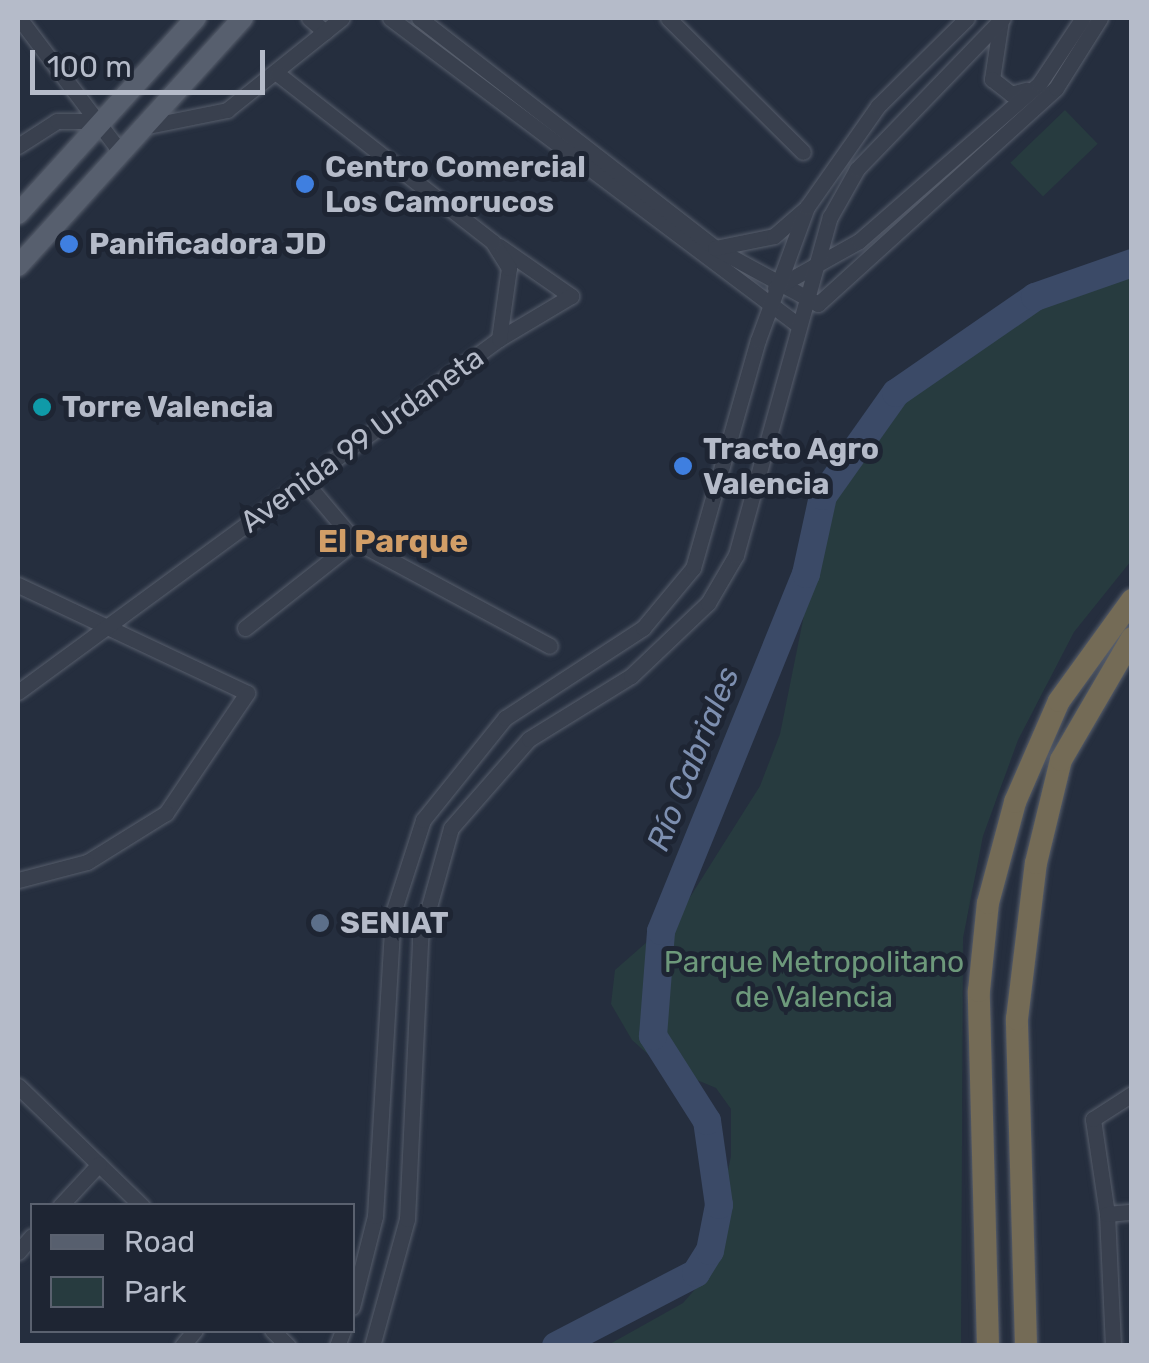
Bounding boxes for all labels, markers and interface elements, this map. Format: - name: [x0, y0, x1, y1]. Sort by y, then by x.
- scale bar: [35, 30, 270, 92]
- text: 100 m: [47, 49, 132, 85]
- place label: Centro Comercial Los Camorucos: [325, 149, 586, 220]
- marker: Centro Comercial Los Camorucos: [294, 173, 316, 195]
- place label: Panificadora JD: [89, 226, 327, 262]
- marker: Panificadora JD: [58, 233, 80, 255]
- street label: Avenida 99 Urdaneta: [233, 340, 491, 540]
- place label: Torre Valencia: [62, 389, 274, 425]
- marker: Torre Valencia: [31, 396, 53, 418]
- place label: Tracto Agro Valencia: [703, 431, 880, 502]
- marker: Tracto Agro Valencia: [672, 455, 694, 477]
- district label: El Parque: [318, 522, 468, 560]
- water label: Río Cabriales: [639, 661, 747, 857]
- place label: SENIAT: [340, 905, 449, 941]
- marker: SENIAT: [309, 912, 331, 934]
- park label: Parque Metropolitano de Valencia: [664, 944, 964, 1014]
- legend: [30, 1203, 355, 1333]
- text: Road: [124, 1224, 195, 1260]
- text: Park: [124, 1274, 186, 1310]

